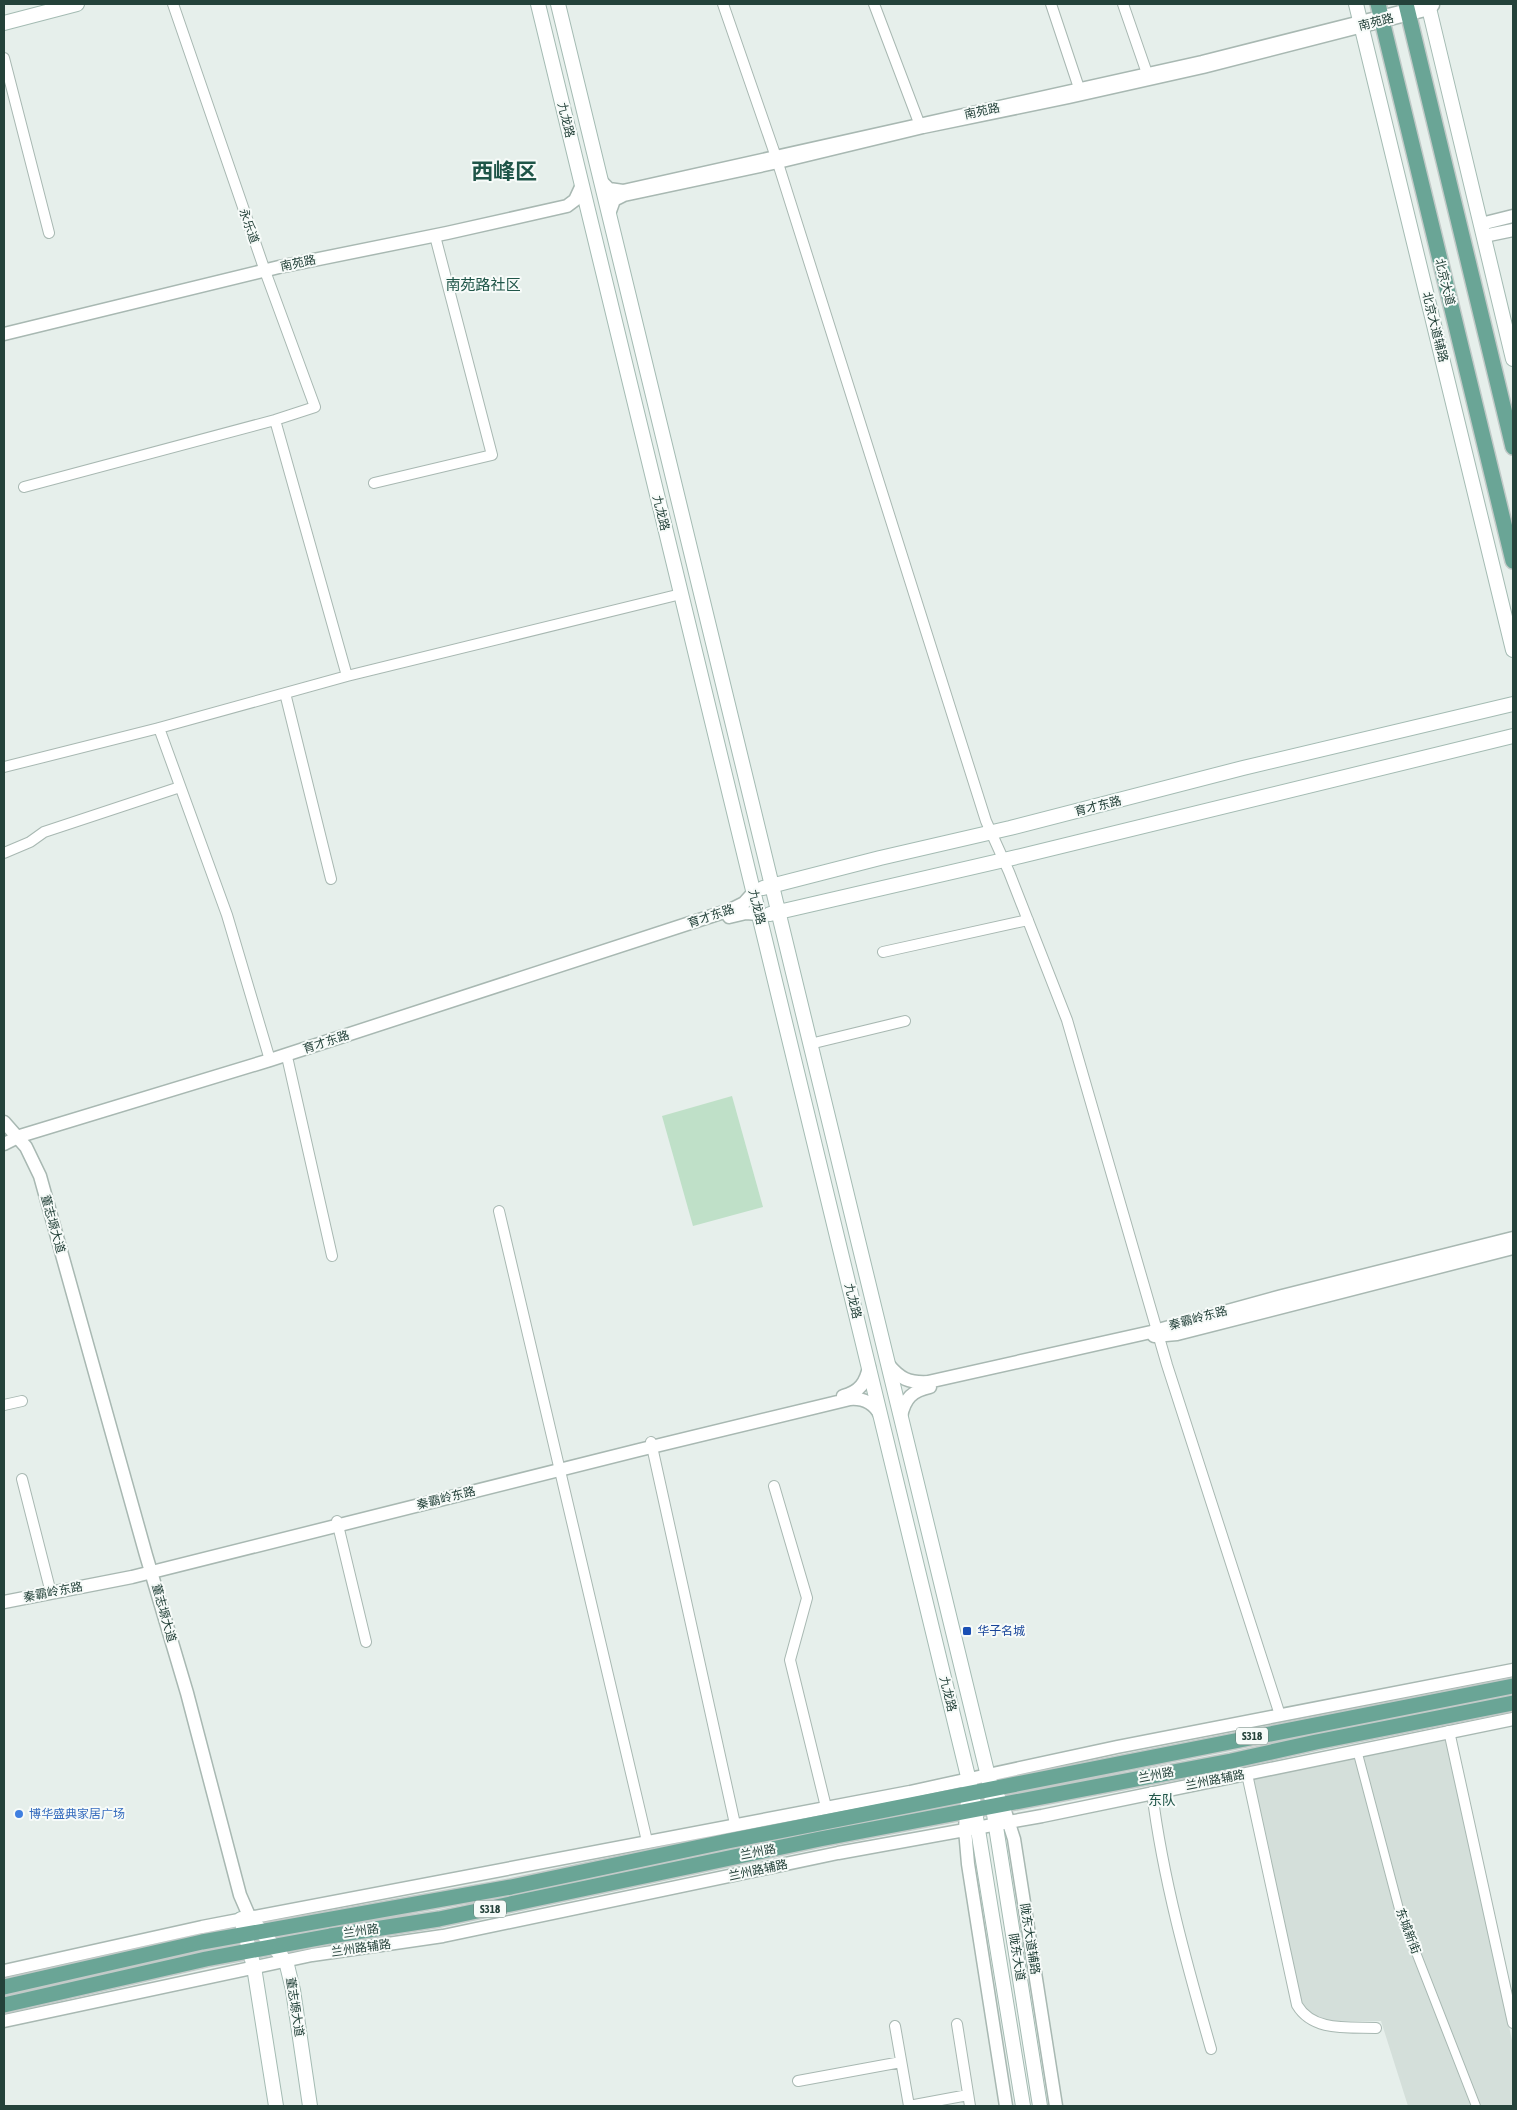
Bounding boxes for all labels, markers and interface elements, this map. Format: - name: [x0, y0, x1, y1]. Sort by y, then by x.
- street label: 南苑路: [1357, 11, 1395, 33]
- street label: 南苑路: [963, 100, 1001, 122]
- street label: 九龙路: [555, 101, 577, 139]
- district label: 西峰区: [471, 158, 537, 184]
- street label: 永乐道: [237, 207, 261, 245]
- street label: 南苑路: [279, 252, 317, 274]
- street label: 北京大道: [1432, 257, 1458, 307]
- district label: 南苑路社区: [445, 276, 521, 293]
- street label: 北京大道辅路: [1419, 290, 1451, 364]
- street label: 九龙路: [650, 494, 672, 532]
- street label: 育才东路: [1073, 793, 1123, 819]
- street label: 九龙路: [746, 888, 768, 926]
- street label: 育才东路: [686, 902, 736, 930]
- street label: 育才东路: [301, 1028, 351, 1056]
- street label: 董志塬大道: [38, 1193, 68, 1255]
- street label: 九龙路: [842, 1282, 864, 1320]
- street label: 秦霸岭东路: [1167, 1303, 1229, 1333]
- street label: 秦霸岭东路: [415, 1484, 477, 1512]
- street label: 秦霸岭东路: [22, 1579, 84, 1605]
- street label: 董志塬大道: [149, 1582, 179, 1644]
- place label: 华子名城: [977, 1624, 1025, 1638]
- marker: 华子名城: [961, 1625, 973, 1637]
- street label: 九龙路: [937, 1675, 959, 1713]
- road number: S318: [1236, 1728, 1268, 1744]
- street label: 兰州路: [1137, 1765, 1175, 1785]
- street label: 兰州路辅路: [1184, 1767, 1246, 1793]
- district label: 东队: [1148, 1792, 1176, 1808]
- place label: 博华盛典家居广场: [29, 1807, 125, 1821]
- marker: 博华盛典家居广场: [13, 1808, 25, 1820]
- street label: 兰州路: [739, 1842, 777, 1862]
- street label: 兰州路辅路: [727, 1857, 789, 1883]
- road number: S318: [474, 1900, 506, 1918]
- street label: 陇东大道辅路: [1017, 1902, 1043, 1976]
- street label: 东城新街: [1393, 1906, 1423, 1956]
- street label: 兰州路: [342, 1922, 380, 1940]
- street label: 陇东大道: [1006, 1932, 1028, 1982]
- street label: 兰州路辅路: [330, 1937, 392, 1959]
- street label: 董志塬大道: [283, 1976, 307, 2038]

